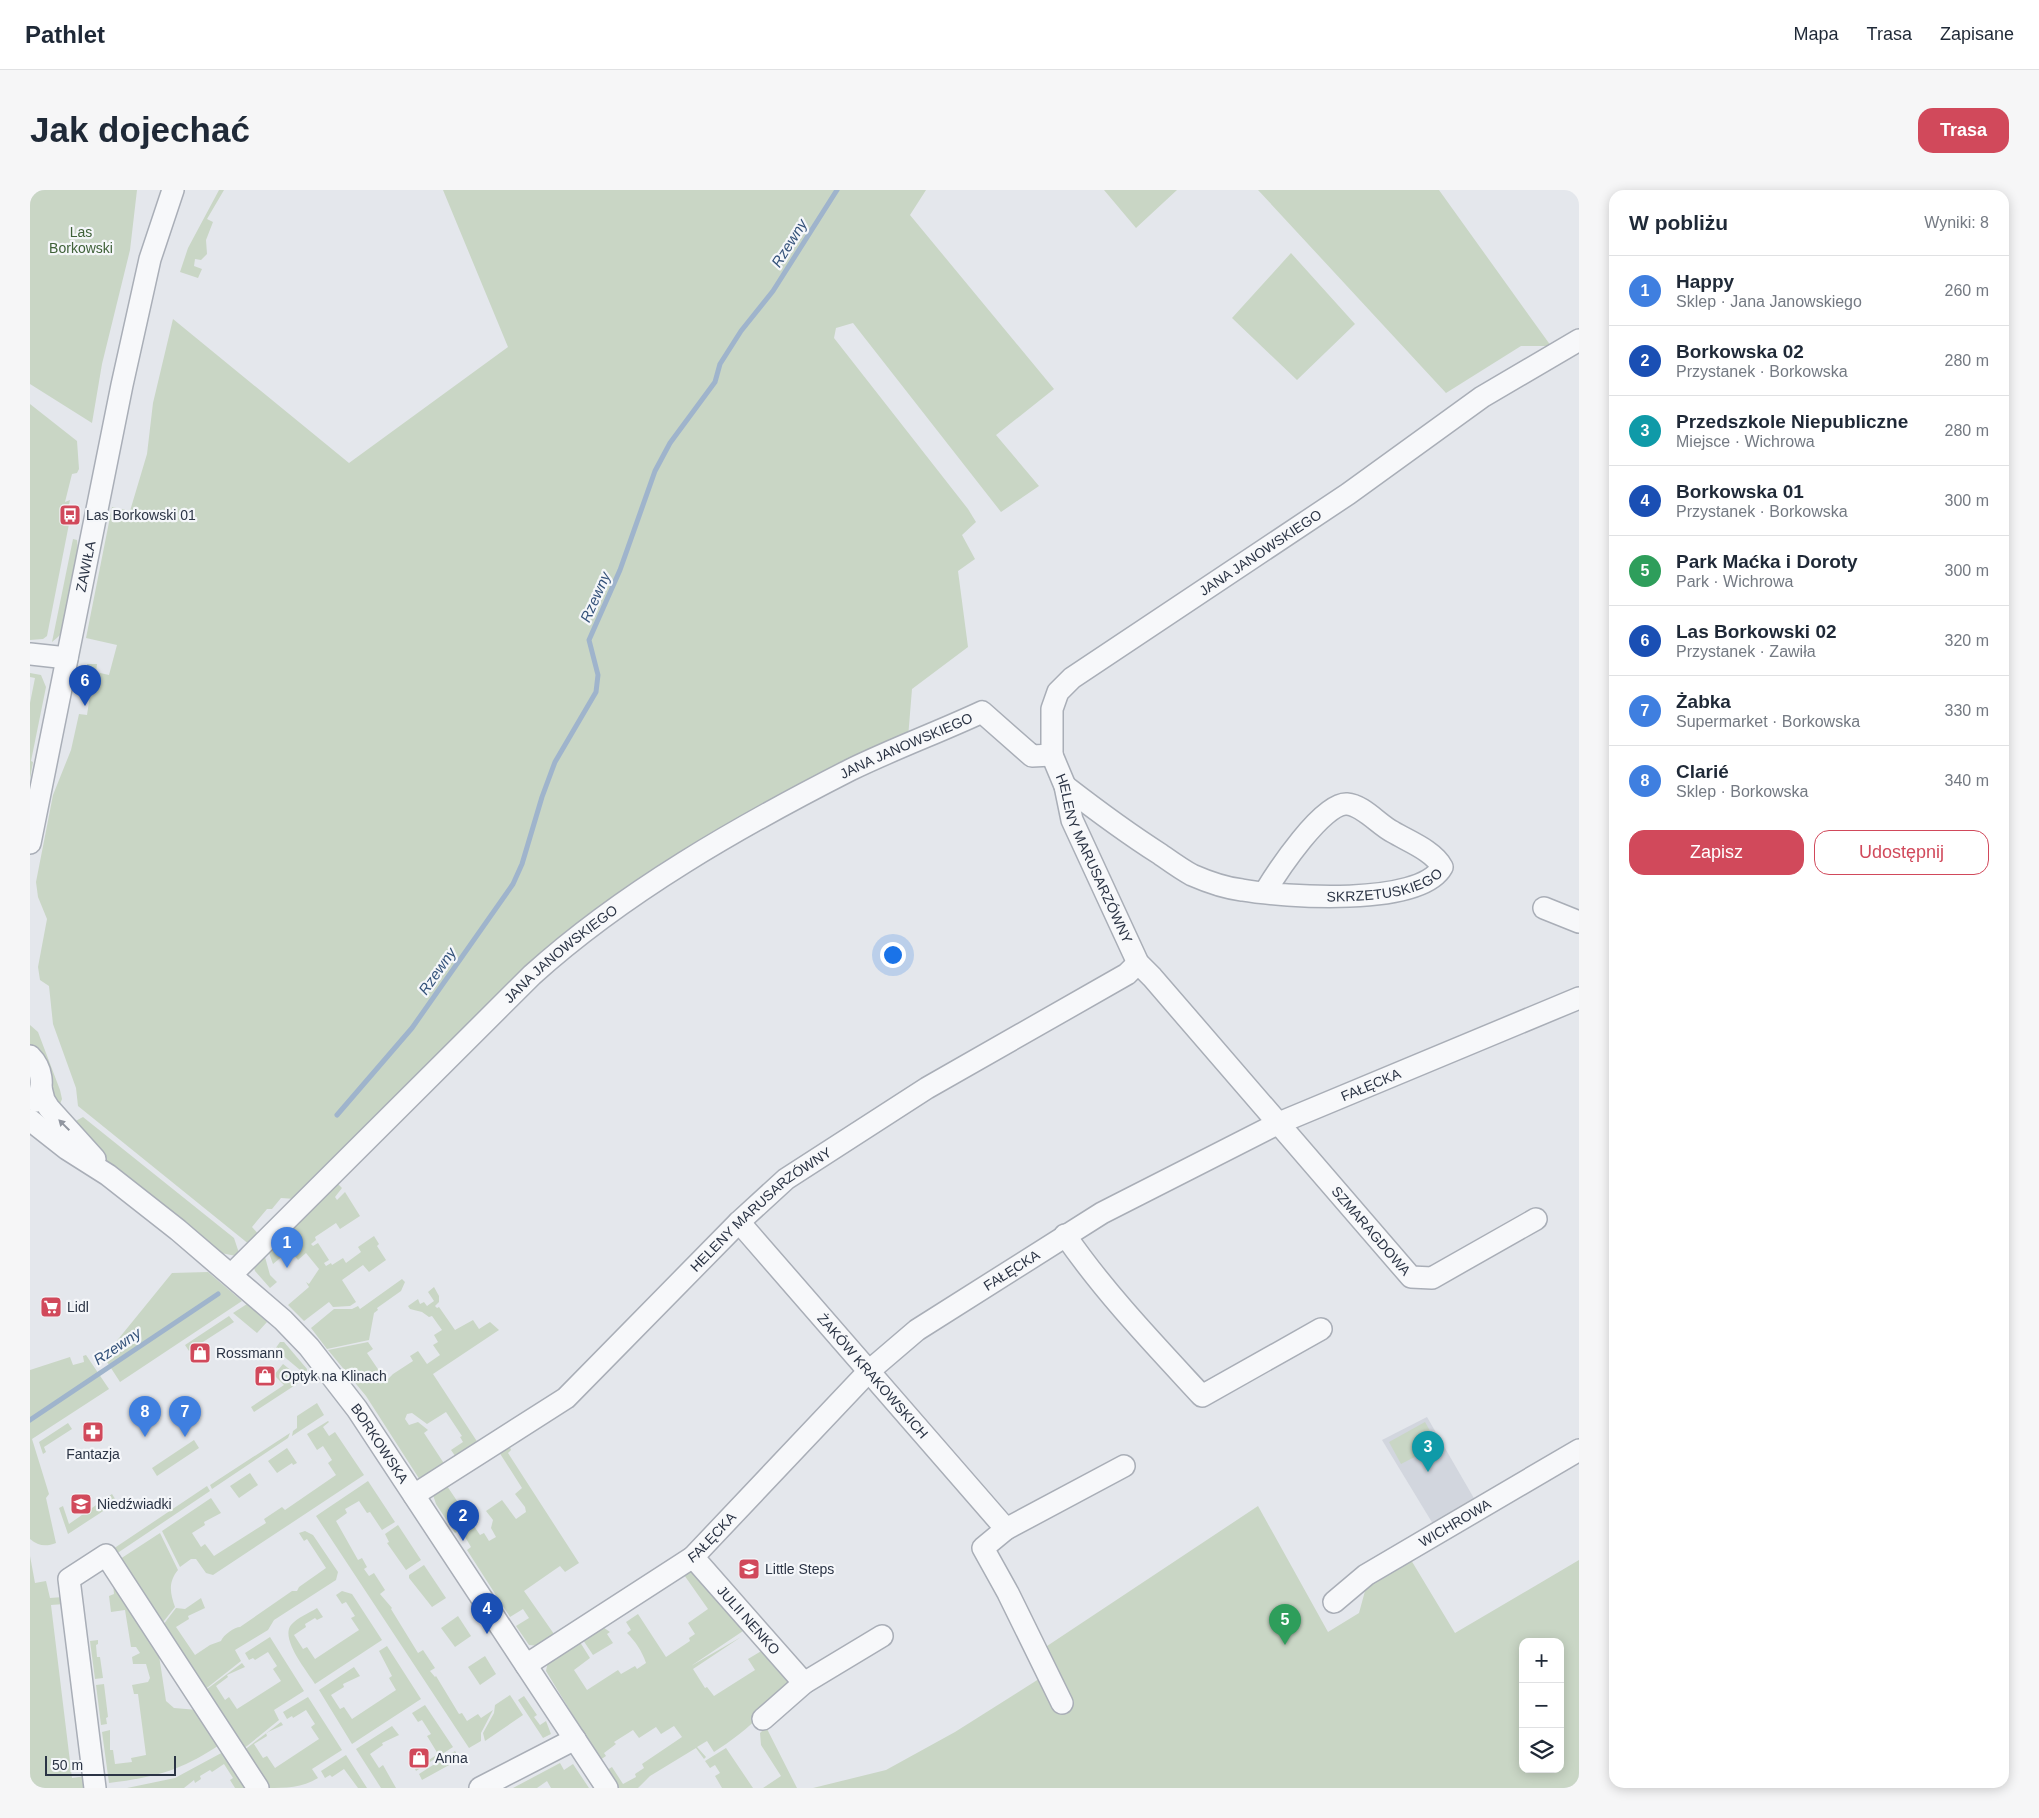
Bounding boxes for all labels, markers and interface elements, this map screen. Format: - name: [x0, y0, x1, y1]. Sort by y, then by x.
- text: Pathlet: [25, 21, 105, 48]
- text: Mapa: [1794, 24, 1839, 44]
- text: Trasa: [1867, 24, 1912, 44]
- text: Zapisane: [1940, 24, 2014, 44]
- button: Trasa: [1918, 108, 2009, 153]
- text: Jak dojechać: [30, 110, 250, 149]
- text: W pobliżu: [1629, 211, 1728, 234]
- text: Wyniki: 8: [1924, 214, 1989, 231]
- water label: Rzewny: [768, 215, 811, 270]
- park label: Las Borkowski: [49, 224, 113, 256]
- text: Happy: [1676, 271, 1734, 292]
- text: 1: [1641, 282, 1649, 299]
- text: 260 m: [1945, 282, 1989, 299]
- text: Sklep · Jana Janowskiego: [1676, 293, 1862, 310]
- text: Borkowska 02: [1676, 341, 1804, 362]
- text: 2: [1641, 352, 1649, 369]
- text: 280 m: [1945, 352, 1989, 369]
- text: Przystanek · Borkowska: [1676, 363, 1848, 380]
- text: Przedszkole Niepubliczne: [1676, 411, 1908, 432]
- text: 3: [1641, 422, 1649, 439]
- text: 280 m: [1945, 422, 1989, 439]
- text: Miejsce · Wichrowa: [1676, 433, 1815, 450]
- text: Borkowska 01: [1676, 481, 1804, 502]
- text: 4: [1641, 492, 1649, 509]
- text: 300 m: [1945, 492, 1989, 509]
- bus stop icon: Las Borkowski 01: [58, 503, 82, 527]
- text: Przystanek · Borkowska: [1676, 503, 1848, 520]
- street label: JANA JANOWSKIEGO: [1196, 506, 1324, 599]
- place label: Las Borkowski 01: [86, 507, 196, 523]
- street label: ZAWIŁA: [73, 539, 99, 593]
- text: Park Maćka i Doroty: [1676, 551, 1858, 572]
- text: 5: [1641, 562, 1649, 579]
- text: 300 m: [1945, 562, 1989, 579]
- water label: Rzewny: [576, 568, 614, 625]
- text: Park · Wichrowa: [1676, 573, 1793, 590]
- text: Las Borkowski 02: [1676, 621, 1837, 642]
- text: 6: [1641, 632, 1649, 649]
- text: 320 m: [1945, 632, 1989, 649]
- text: Przystanek · Zawiła: [1676, 643, 1816, 660]
- pin: 6: [69, 665, 101, 706]
- text: Żabka: [1676, 691, 1731, 712]
- text: 7: [1641, 702, 1649, 719]
- text: 330 m: [1945, 702, 1989, 719]
- street label: JANA JANOWSKIEGO: [837, 709, 975, 782]
- text: Supermarket · Borkowska: [1676, 713, 1860, 730]
- text: Clarié: [1676, 761, 1729, 782]
- street label: HELENY MARUSARZÓWNY: [1053, 771, 1136, 946]
- text: 8: [1641, 772, 1649, 789]
- text: 340 m: [1945, 772, 1989, 789]
- text: Sklep · Borkowska: [1676, 783, 1809, 800]
- button: Zapisz: [1629, 830, 1804, 875]
- button: Udostępnij: [1814, 830, 1989, 875]
- street label: SKRZETUSKIEGO: [1327, 865, 1446, 904]
- street label: JANA JANOWSKIEGO: [501, 902, 620, 1006]
- your location: [880, 942, 906, 968]
- water label: Rzewny: [415, 943, 460, 998]
- street label: FAŁĘCKA: [1339, 1065, 1404, 1104]
- one-way arrow: [59, 1119, 71, 1131]
- street label: HELENY MARUSARZÓWNY: [687, 1144, 835, 1275]
- street label: SZMARAGDOWA: [1328, 1183, 1414, 1279]
- pin: 1: [271, 1227, 303, 1268]
- street label: FAŁĘCKA: [981, 1246, 1043, 1294]
- supermarket icon: Lidl: [39, 1295, 63, 1319]
- place label: Lidl: [67, 1299, 89, 1315]
- street label: ŻAKÓW KRAKOWSKICH: [814, 1310, 932, 1442]
- water label: Rzewny: [90, 1323, 145, 1368]
- shop icon: Rossmann: [188, 1341, 212, 1365]
- place label: Rossmann: [216, 1345, 283, 1361]
- shop icon: Optyk na Klinach: [253, 1364, 277, 1388]
- place label: Optyk na Klinach: [281, 1368, 387, 1384]
- pin: 8: [129, 1396, 161, 1437]
- pin: 7: [169, 1396, 201, 1437]
- street label: BORKOWSKA: [348, 1400, 412, 1487]
- pharmacy icon: Fantazja: [81, 1420, 105, 1444]
- pin: 3: [1412, 1431, 1444, 1472]
- place label: Fantazja: [66, 1446, 120, 1462]
- school or university icon: Niedźwiadki: [69, 1492, 93, 1516]
- street label: WICHROWA: [1416, 1495, 1494, 1550]
- place label: Niedźwiadki: [97, 1496, 172, 1512]
- pin: 2: [447, 1500, 479, 1541]
- street label: FAŁĘCKA: [685, 1508, 740, 1566]
- school or university icon: Little Steps: [737, 1557, 761, 1581]
- place label: Little Steps: [765, 1561, 834, 1577]
- street label: JULII NENKO: [714, 1582, 783, 1658]
- pin: 4: [471, 1593, 503, 1634]
- pin: 5: [1269, 1604, 1301, 1645]
- map controls: [1519, 1638, 1564, 1773]
- button: +: [1519, 1638, 1564, 1683]
- button: −: [1519, 1683, 1564, 1728]
- button: layers: [1519, 1728, 1564, 1773]
- shop icon: Anna: [407, 1746, 431, 1770]
- place label: Anna: [435, 1750, 468, 1766]
- scale bar: [45, 1753, 176, 1776]
- text: 50 m: [52, 1757, 83, 1773]

